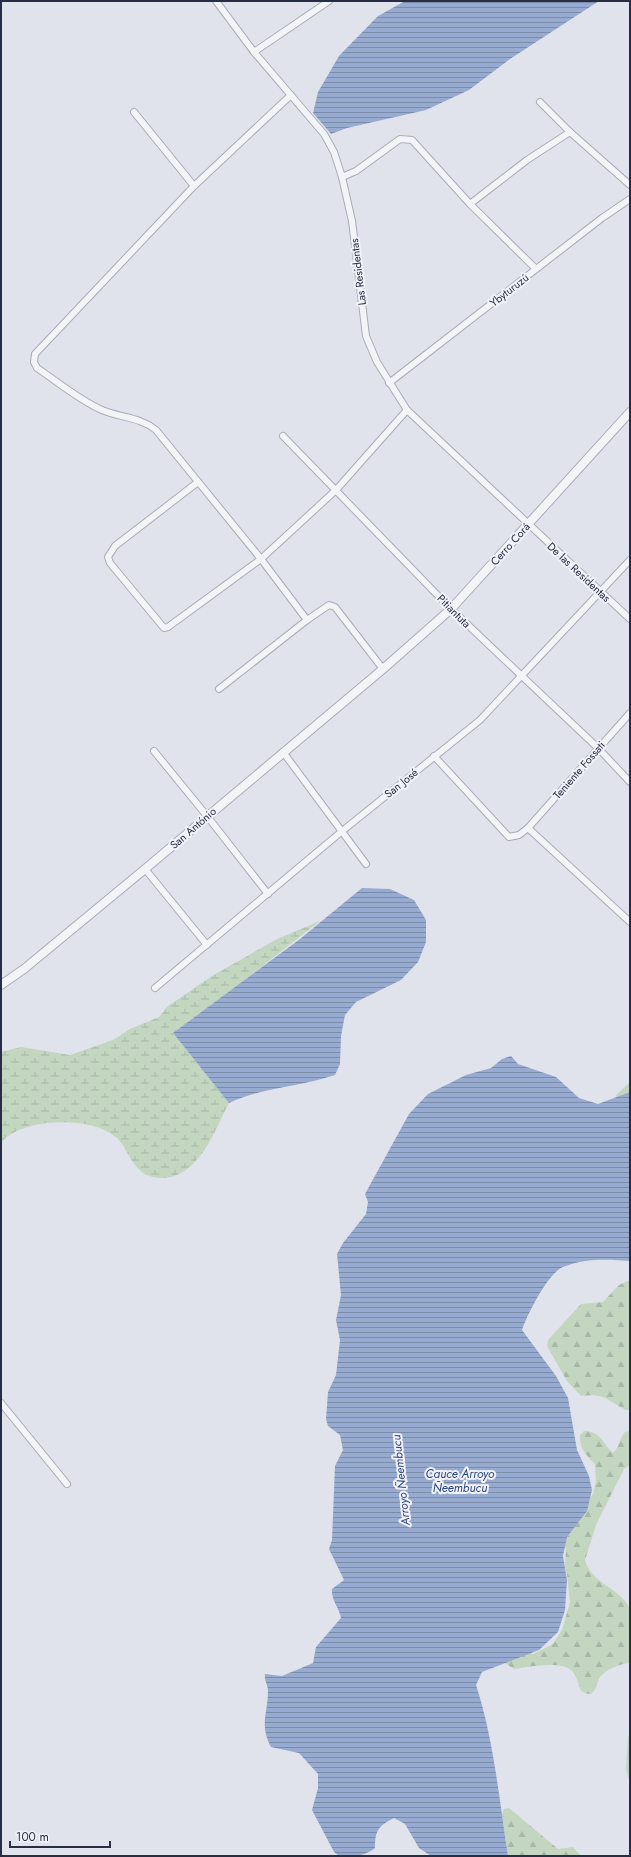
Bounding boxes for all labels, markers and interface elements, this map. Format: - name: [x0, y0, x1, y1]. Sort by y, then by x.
- street label: Las Residentas: [346, 237, 370, 306]
- street label: Ybyturuzú: [486, 270, 532, 310]
- street label: Cerro Corá: [486, 519, 534, 569]
- street label: De las Residentas: [544, 538, 615, 606]
- street label: Pitiantuta: [434, 591, 474, 631]
- street label: Teniente Fossati: [549, 737, 609, 802]
- street label: San José: [381, 764, 422, 802]
- street label: San António: [166, 803, 220, 853]
- water label: Arroyo Ñeembucu: [387, 1434, 415, 1527]
- water label: Cauce Arroyo Ñeembucu: [426, 1465, 495, 1497]
- scale bar: [10, 1823, 110, 1849]
- text: 100 m: [16, 1828, 49, 1846]

